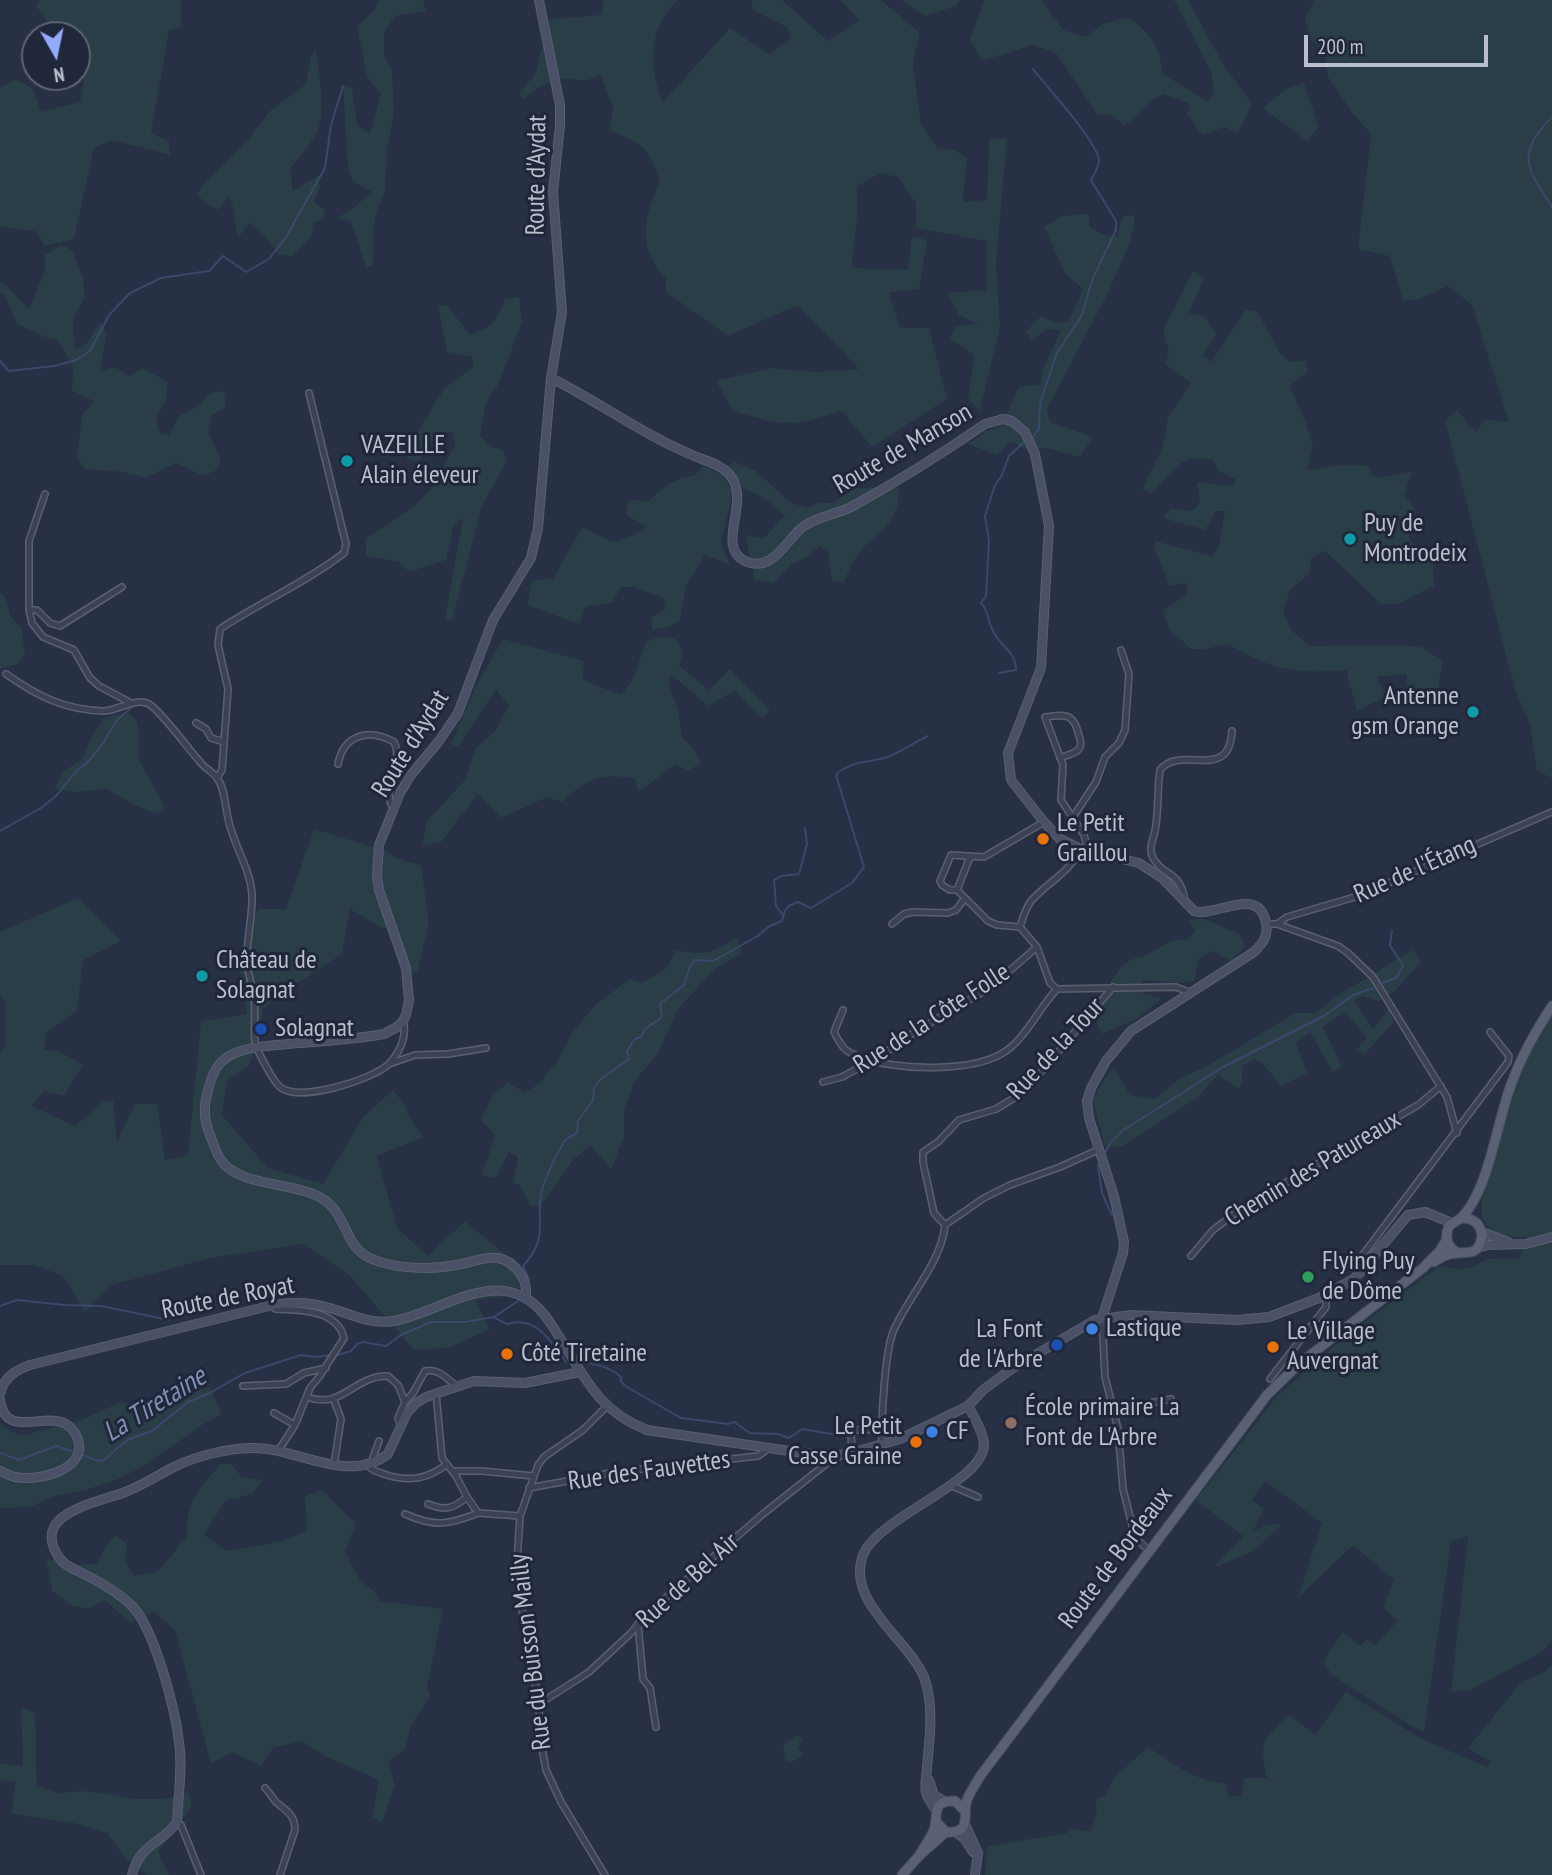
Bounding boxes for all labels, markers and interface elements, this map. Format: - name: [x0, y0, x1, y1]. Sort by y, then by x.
- north arrow: [21, 21, 91, 91]
- scale bar: [1307, 21, 1491, 65]
- text: 200 m: [1317, 33, 1363, 60]
- text: N: [52, 62, 66, 87]
- street label: Route d'Aydat: [520, 114, 554, 236]
- street label: Route de Manson: [828, 397, 978, 501]
- place label: VAZEILLE Alain éleveur: [361, 430, 479, 492]
- marker: VAZEILLE Alain éleveur: [339, 453, 355, 469]
- place label: Puy de Montrodeix: [1364, 508, 1467, 570]
- marker: Puy de Montrodeix: [1342, 531, 1358, 547]
- place label: Antenne gsm Orange: [1351, 681, 1459, 742]
- street label: Route d'Aydat: [366, 685, 456, 803]
- marker: Antenne gsm Orange: [1465, 704, 1481, 720]
- place label: Le Petit Graillou: [1057, 808, 1128, 870]
- street label: Rue de l'Étang: [1349, 829, 1481, 911]
- marker: Le Petit Graillou: [1035, 831, 1051, 847]
- place label: Château de Solagnat: [216, 945, 317, 1006]
- street label: Rue de la Côte Folle: [848, 957, 1016, 1081]
- marker: Château de Solagnat: [194, 968, 210, 984]
- street label: Rue de la Tour: [1001, 992, 1111, 1106]
- place label: Solagnat: [275, 1013, 354, 1045]
- marker: Solagnat: [253, 1021, 269, 1037]
- street label: Chemin des Patureaux: [1219, 1104, 1407, 1234]
- place label: Flying Puy de Dôme: [1322, 1246, 1414, 1308]
- marker: Flying Puy de Dôme: [1300, 1269, 1316, 1285]
- street label: Route de Royat: [159, 1270, 297, 1326]
- place label: Lastique: [1106, 1313, 1182, 1345]
- place label: La Font de l'Arbre: [959, 1314, 1043, 1376]
- place label: Le Village Auvergnat: [1287, 1316, 1379, 1378]
- marker: Lastique: [1084, 1321, 1100, 1337]
- marker: La Font de l'Arbre: [1049, 1337, 1065, 1353]
- place label: Côté Tiretaine: [521, 1338, 647, 1370]
- marker: Le Village Auvergnat: [1265, 1339, 1281, 1355]
- marker: Côté Tiretaine: [499, 1346, 515, 1362]
- water label: La Tiretaine: [97, 1360, 213, 1450]
- place label: École primaire La Font de L'Arbre: [1025, 1392, 1180, 1454]
- place label: Le Petit Casse Graine: [788, 1411, 902, 1472]
- marker: École primaire La Font de L'Arbre: [1003, 1415, 1019, 1431]
- place label: CF: [946, 1416, 969, 1448]
- marker: CF: [924, 1424, 940, 1440]
- marker: Le Petit Casse Graine: [908, 1434, 924, 1450]
- street label: Rue des Fauvettes: [566, 1444, 732, 1498]
- street label: Route de Bordeaux: [1052, 1481, 1180, 1635]
- street label: Rue de Bel Air: [630, 1527, 746, 1635]
- street label: Rue du Buisson Mailly: [503, 1552, 559, 1752]

